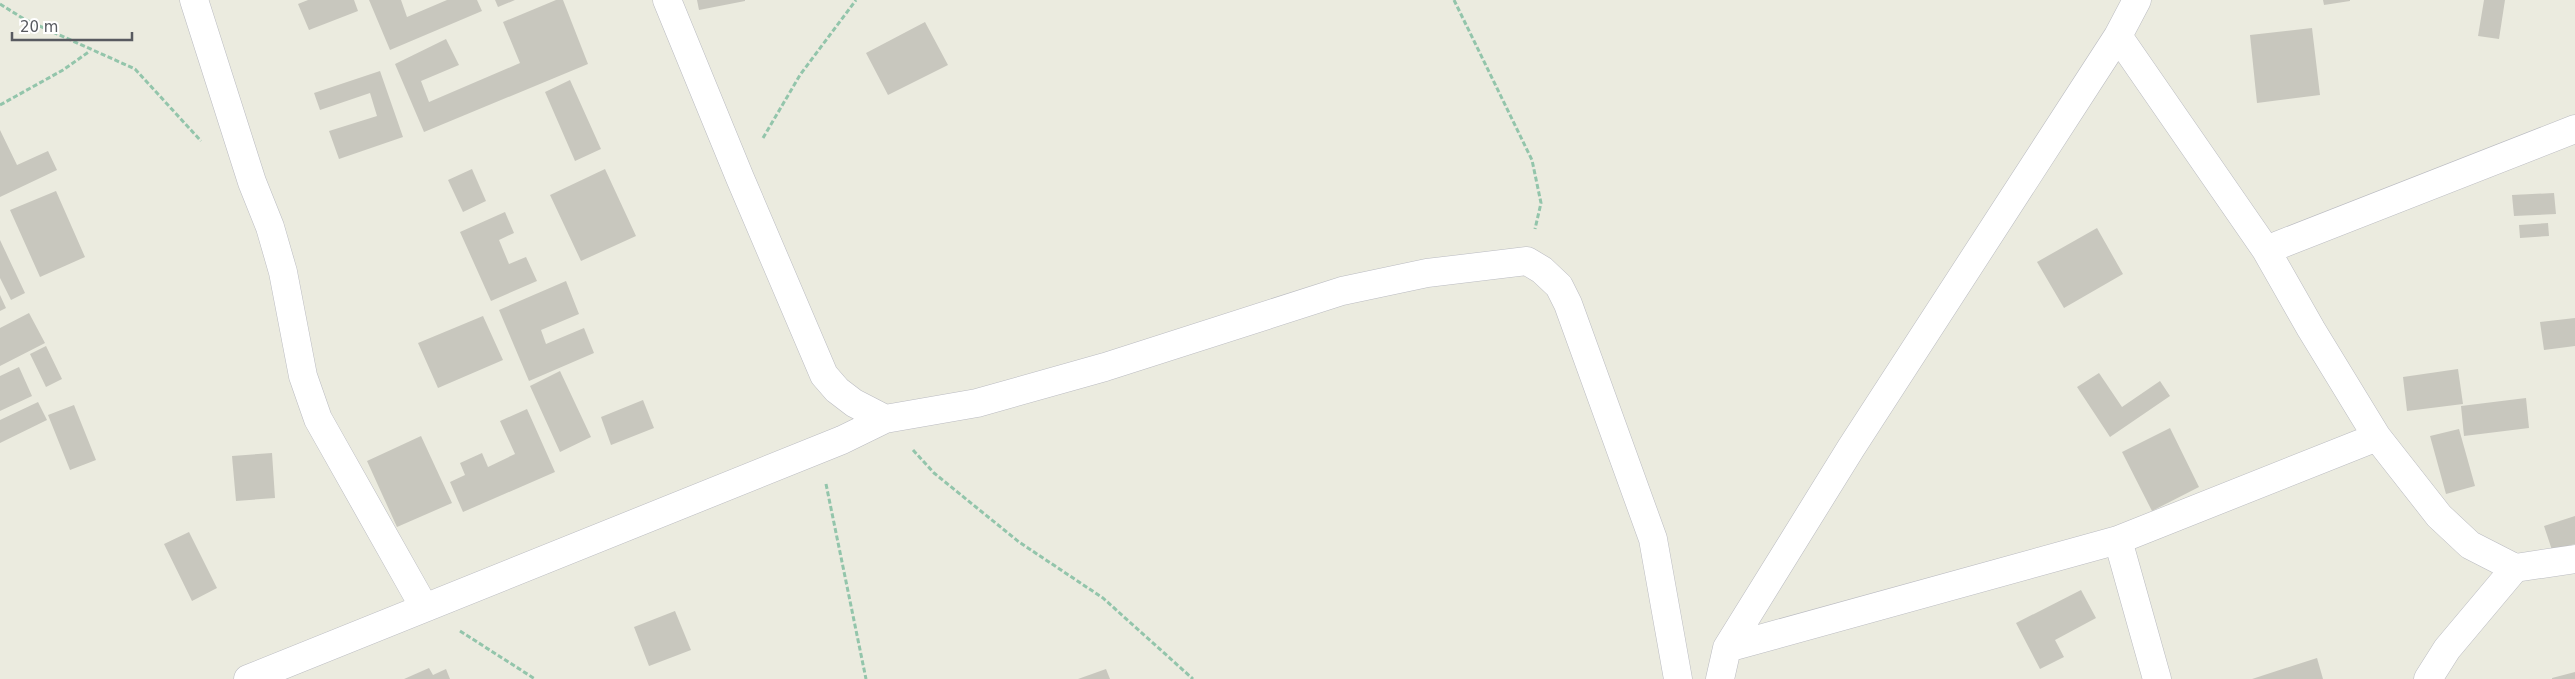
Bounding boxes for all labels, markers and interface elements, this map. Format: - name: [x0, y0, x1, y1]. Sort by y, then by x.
- scale bar: [12, 10, 132, 42]
- text: 20 m: [20, 18, 58, 36]

